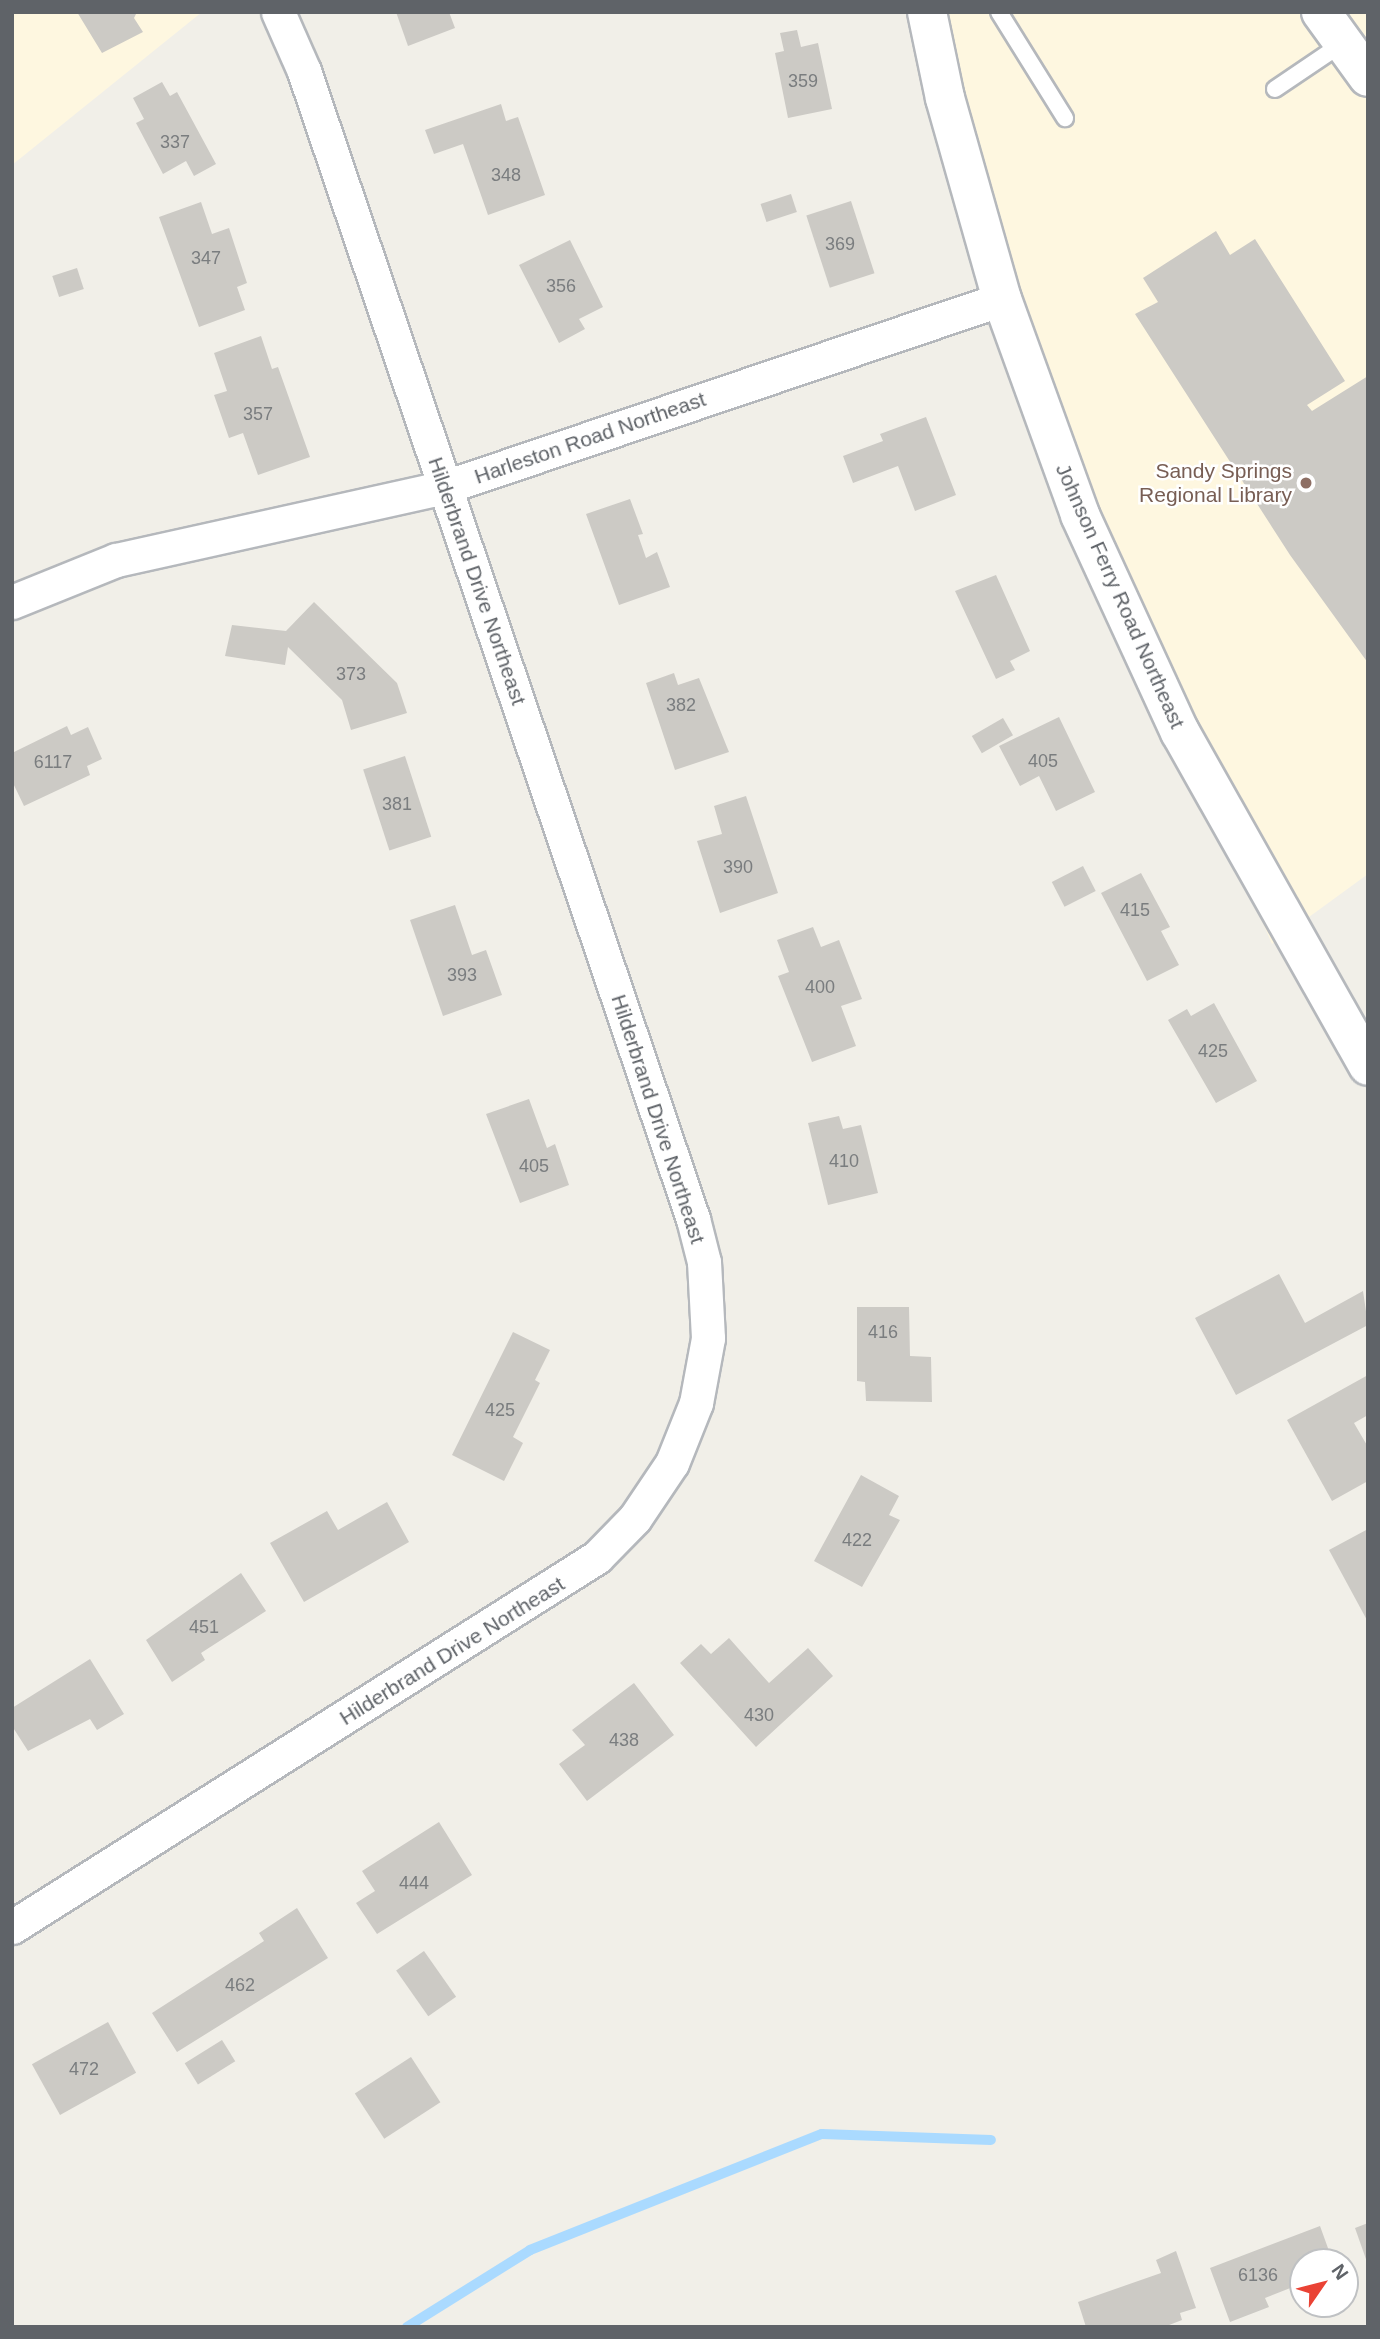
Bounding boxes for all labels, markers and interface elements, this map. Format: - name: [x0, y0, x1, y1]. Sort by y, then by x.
- house number: 359: [788, 70, 818, 92]
- house number: 337: [160, 131, 190, 153]
- house number: 348: [491, 164, 521, 186]
- house number: 369: [825, 233, 855, 255]
- house number: 347: [191, 247, 221, 269]
- house number: 356: [546, 275, 576, 297]
- street label: Harleston Road Northeast: [471, 387, 709, 489]
- house number: 357: [243, 403, 273, 425]
- street label: Hilderbrand Drive Northeast: [423, 454, 531, 708]
- place label: Sandy Springs Regional Library: [1139, 458, 1292, 508]
- street label: Johnson Ferry Road Northeast: [1050, 460, 1190, 732]
- marker: Sandy Springs Regional Library: [1298, 475, 1314, 491]
- house number: 373: [336, 663, 366, 685]
- house number: 382: [666, 694, 696, 716]
- house number: 405: [1028, 750, 1058, 772]
- house number: 6117: [34, 751, 72, 773]
- house number: 381: [382, 793, 412, 815]
- house number: 390: [723, 856, 753, 878]
- house number: 415: [1120, 899, 1150, 921]
- house number: 393: [447, 964, 477, 986]
- house number: 400: [805, 976, 835, 998]
- street label: Hilderbrand Drive Northeast: [606, 991, 710, 1247]
- house number: 425: [1198, 1040, 1228, 1062]
- house number: 410: [829, 1150, 859, 1172]
- house number: 405: [519, 1155, 549, 1177]
- house number: 416: [868, 1321, 898, 1343]
- house number: 425: [485, 1399, 515, 1421]
- house number: 422: [842, 1529, 872, 1551]
- street label: Hilderbrand Drive Northeast: [335, 1571, 569, 1731]
- house number: 451: [189, 1616, 219, 1638]
- house number: 430: [744, 1704, 774, 1726]
- house number: 438: [609, 1729, 639, 1751]
- house number: 444: [399, 1872, 429, 1894]
- house number: 462: [225, 1974, 255, 1996]
- house number: 472: [69, 2058, 99, 2080]
- north arrow: [1289, 2248, 1359, 2318]
- text: N: [1327, 2260, 1353, 2283]
- house number: 6136: [1238, 2264, 1278, 2286]

